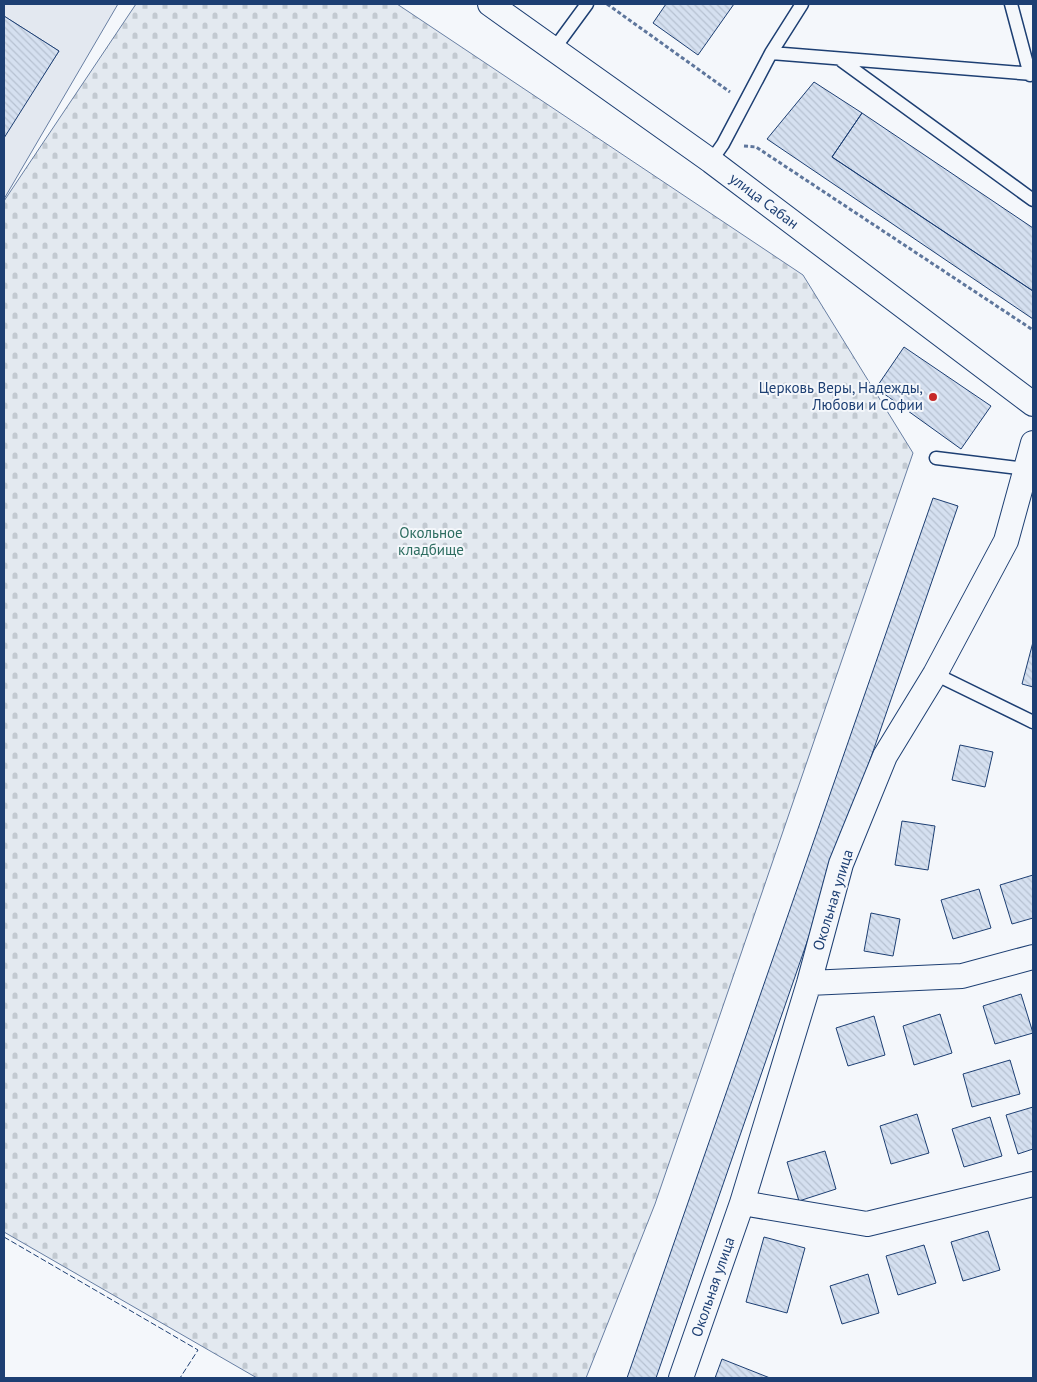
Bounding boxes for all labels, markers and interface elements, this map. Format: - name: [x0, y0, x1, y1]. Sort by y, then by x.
- street label: улица Сабан: [726, 168, 803, 233]
- place label: Церковь Веры, Надежды, Любови и Софии: [759, 378, 923, 414]
- marker: Церковь Веры, Надежды, Любови и Софии: [927, 391, 939, 403]
- park label: Окольное кладбище: [398, 523, 464, 559]
- street label: Окольная улица: [808, 847, 857, 953]
- street label: Окольная улица: [687, 1234, 739, 1339]

